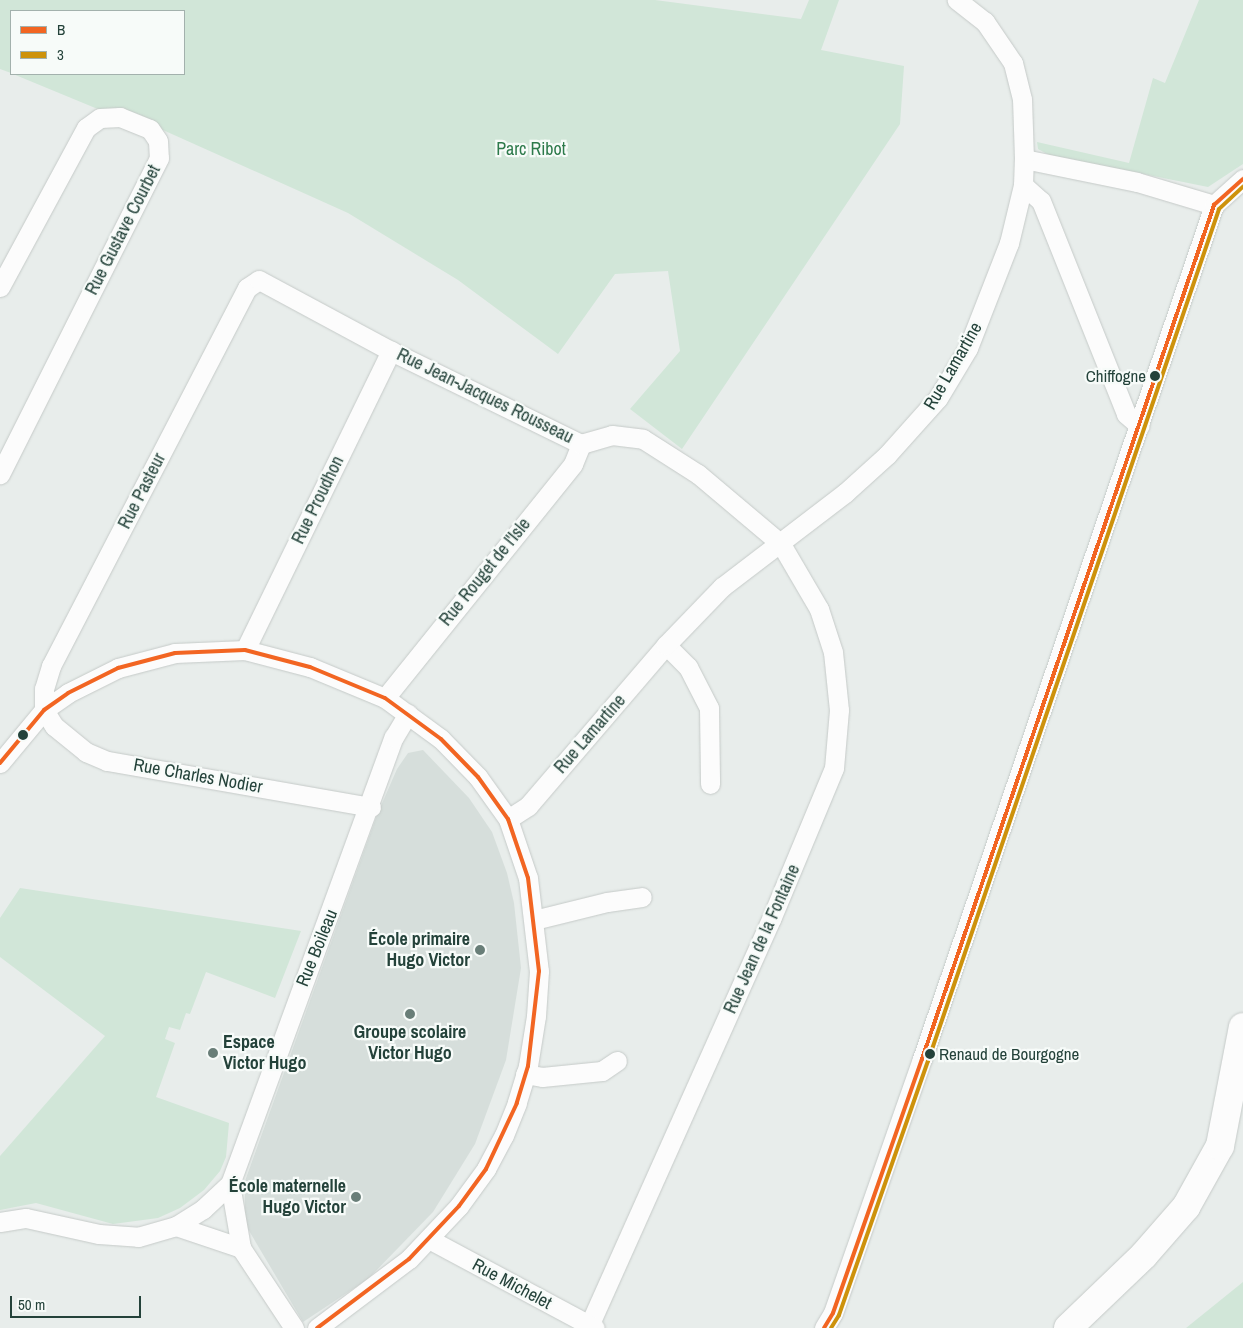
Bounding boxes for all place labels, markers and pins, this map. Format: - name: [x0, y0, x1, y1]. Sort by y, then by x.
- place label: Chiffogne: [1086, 366, 1146, 386]
- marker: Chiffogne: [1150, 371, 1160, 381]
- unlabelled marker: [18, 730, 28, 740]
- place label: École primaire Hugo Victor: [368, 929, 470, 972]
- marker: École primaire Hugo Victor: [474, 944, 486, 956]
- marker: Groupe scolaire Victor Hugo: [404, 1008, 416, 1020]
- place label: Groupe scolaire Victor Hugo: [354, 1022, 466, 1064]
- place label: Espace Victor Hugo: [223, 1032, 306, 1074]
- place label: Renaud de Bourgogne: [939, 1044, 1079, 1064]
- marker: Espace Victor Hugo: [207, 1047, 219, 1059]
- marker: Renaud de Bourgogne: [925, 1049, 935, 1059]
- place label: École maternelle Hugo Victor: [229, 1176, 346, 1218]
- marker: École maternelle Hugo Victor: [350, 1191, 362, 1203]

